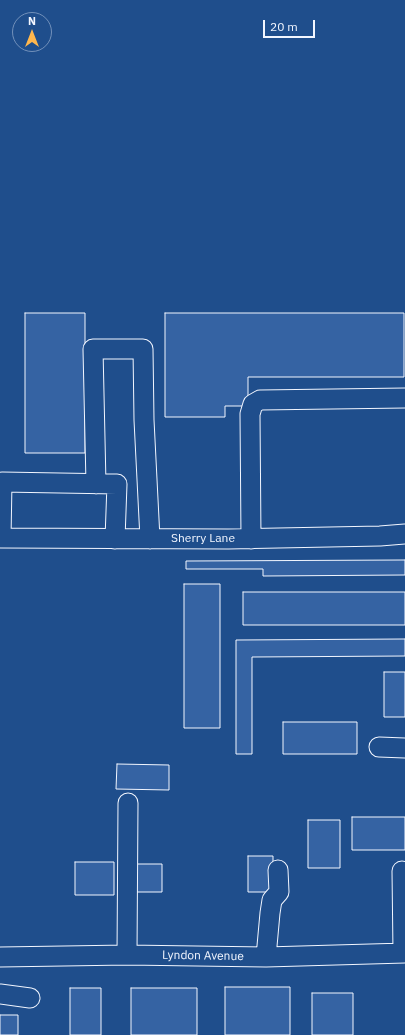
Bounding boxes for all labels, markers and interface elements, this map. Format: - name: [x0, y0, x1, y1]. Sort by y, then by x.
- north arrow: [12, 12, 52, 52]
- scale bar: [265, 12, 317, 38]
- text: N: [28, 14, 36, 28]
- text: 20 m: [270, 19, 298, 34]
- street label: Sherry Lane: [171, 532, 235, 546]
- street label: Lyndon Avenue: [162, 948, 244, 964]

